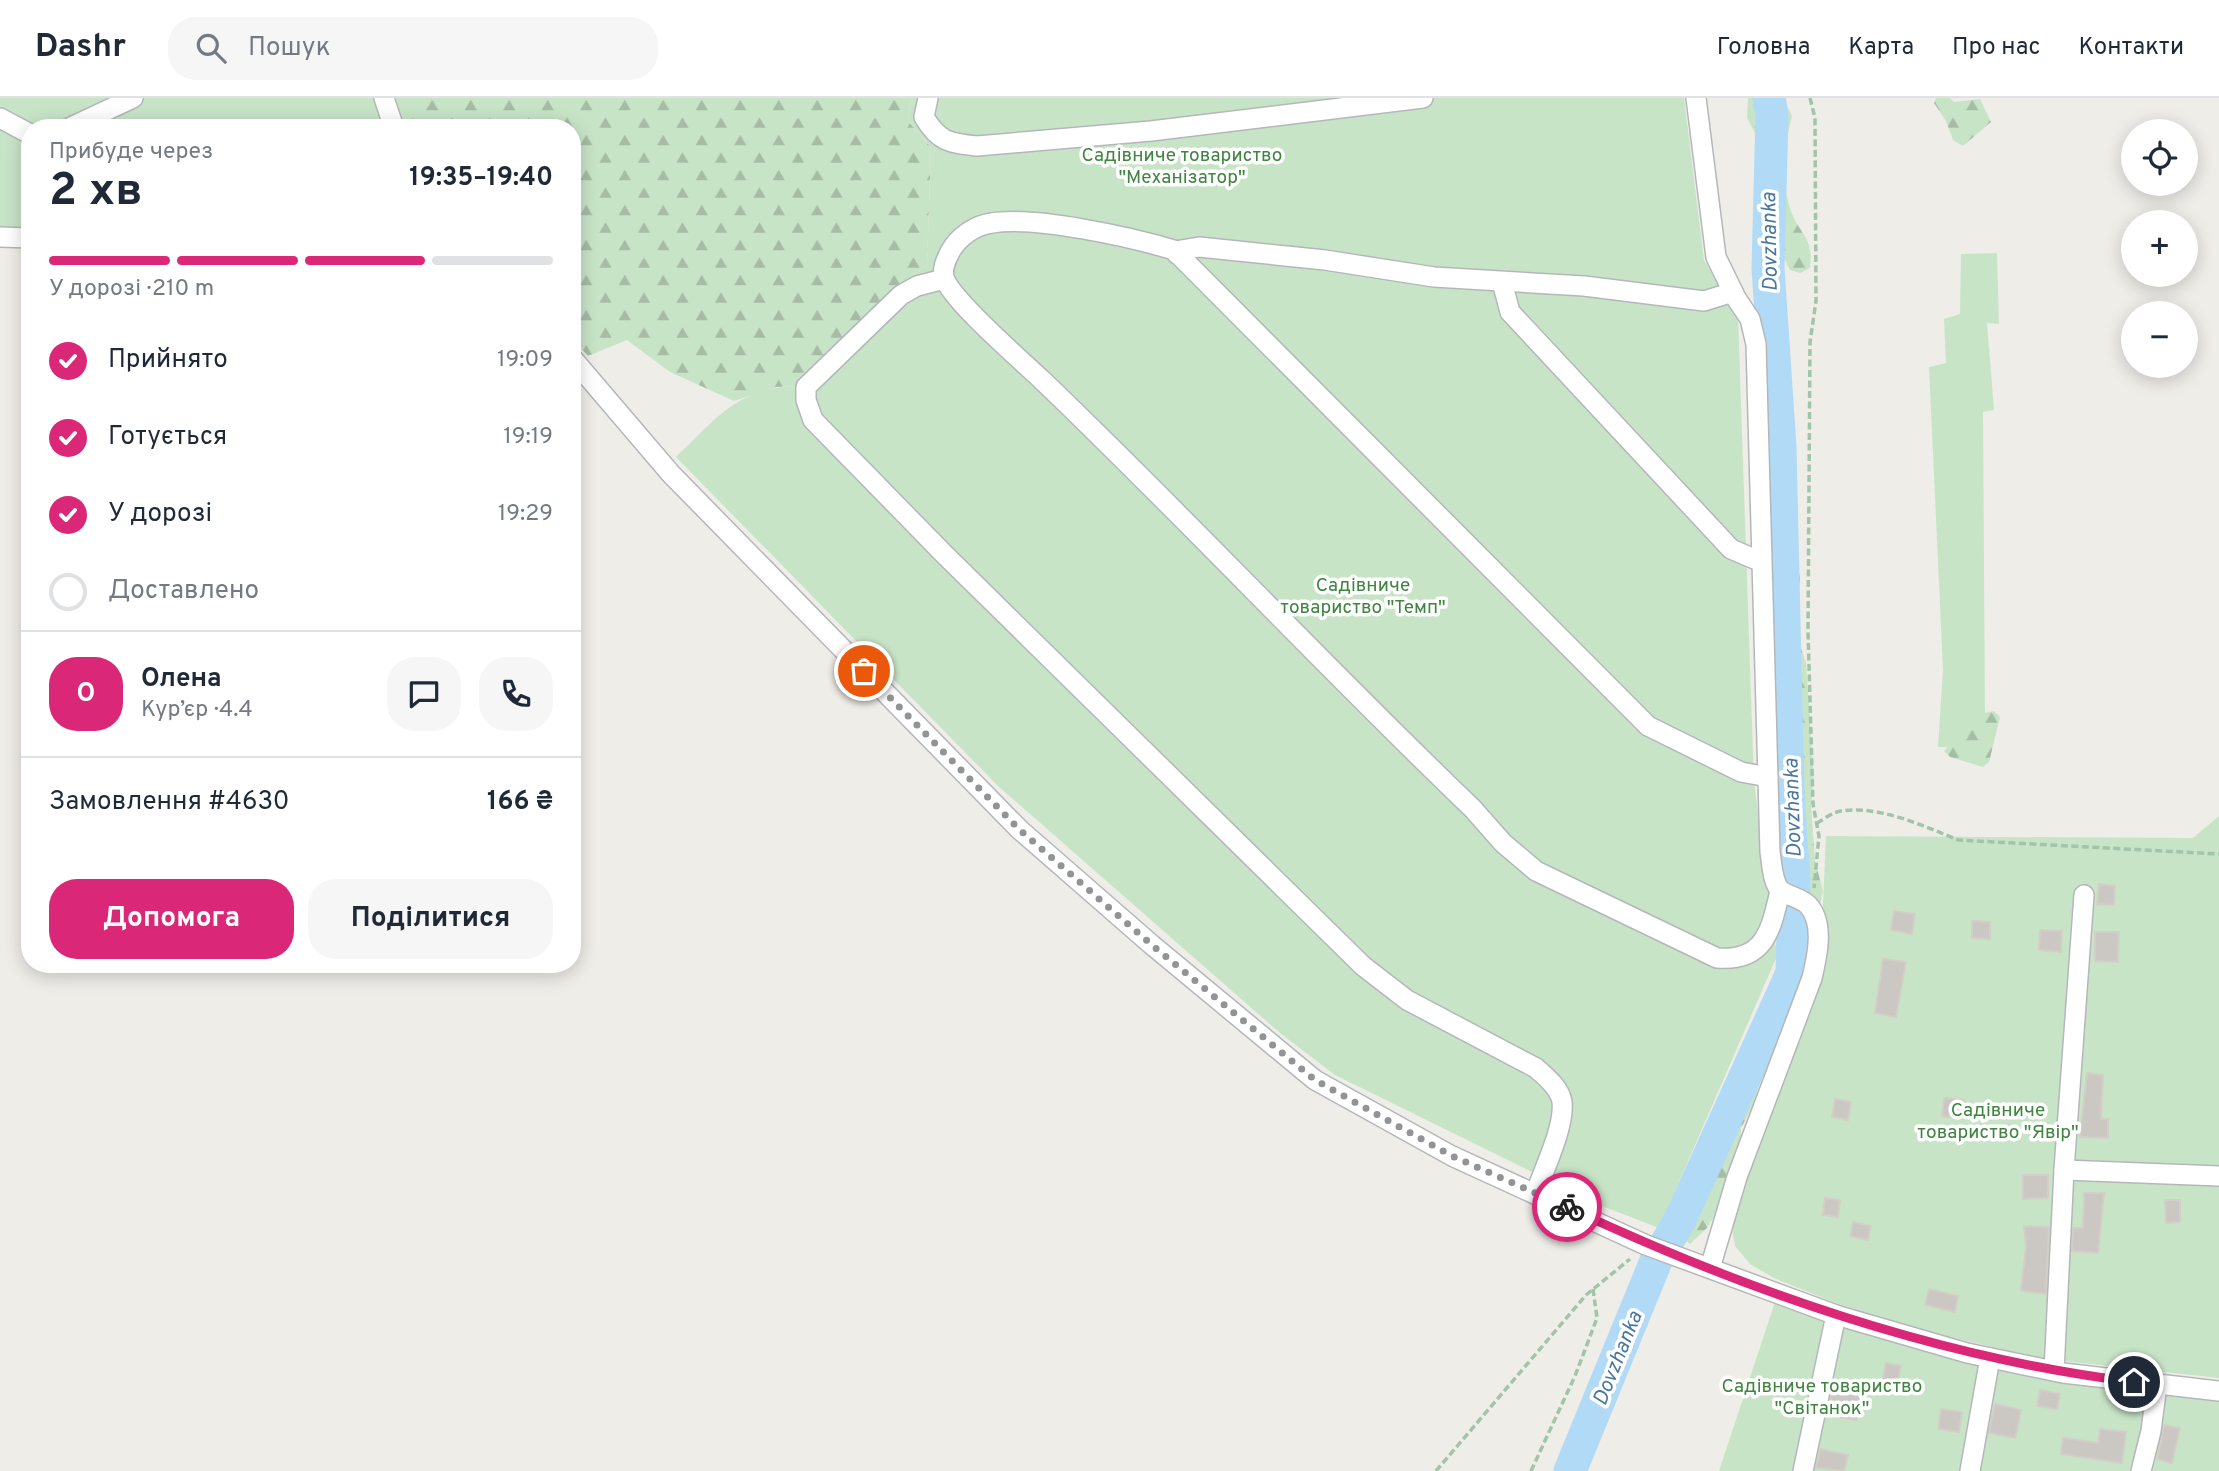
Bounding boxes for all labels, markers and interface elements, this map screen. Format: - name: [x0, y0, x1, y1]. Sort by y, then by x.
- search box: [168, 17, 658, 80]
- text: Dashr: [35, 27, 126, 69]
- icon: search: [192, 29, 230, 67]
- text: Пошук: [248, 32, 331, 65]
- text: Головна: [1717, 33, 1810, 63]
- text: Карта: [1848, 33, 1914, 63]
- text: Про нас: [1952, 33, 2040, 63]
- text: Контакти: [2078, 33, 2184, 63]
- map controls: [2121, 119, 2198, 378]
- button: locate: [2121, 119, 2198, 196]
- text: Прибуде через: [49, 138, 213, 167]
- park label: Садівниче товариство "Механізатор": [1082, 144, 1282, 190]
- text: 19:35–19:40: [409, 162, 553, 195]
- text: 2 хв: [49, 163, 143, 222]
- water label: Dovzhanka: [1756, 192, 1785, 292]
- button: +: [2121, 210, 2198, 287]
- text: У дорозі · 210 m: [49, 275, 214, 304]
- button: −: [2121, 301, 2198, 378]
- icon: check: [49, 342, 87, 380]
- text: Прийнято: [108, 344, 228, 377]
- text: 19:09: [497, 346, 553, 375]
- icon: check: [49, 419, 87, 457]
- text: Готується: [108, 421, 227, 454]
- text: 19:19: [503, 423, 553, 452]
- icon: check: [49, 496, 87, 534]
- text: У дорозі: [108, 498, 212, 531]
- text: 19:29: [498, 500, 553, 529]
- park label: Садівниче товариство "Темп": [1280, 574, 1446, 620]
- text: Доставлено: [108, 575, 259, 608]
- pin: [834, 641, 894, 701]
- icon: bag: [845, 652, 883, 690]
- button: chat: [387, 657, 461, 731]
- button: phone: [479, 657, 553, 731]
- text: Олена: [141, 663, 222, 696]
- text: О: [77, 678, 95, 711]
- text: Кур’єр · 4.4: [141, 696, 253, 725]
- water label: Dovzhanka: [1778, 758, 1809, 858]
- text: Замовлення #4630: [49, 786, 290, 819]
- text: 166 ₴: [487, 786, 553, 819]
- button: Допомога: [49, 879, 294, 959]
- button: Поділитися: [308, 879, 553, 959]
- park label: Садівниче товариство "Явір": [1917, 1099, 2079, 1145]
- courier: [1532, 1172, 1602, 1242]
- icon: bike: [1548, 1188, 1586, 1226]
- water label: Dovzhanka: [1587, 1307, 1650, 1410]
- pin: [2104, 1352, 2164, 1412]
- icon: home: [2115, 1363, 2153, 1401]
- park label: Садівниче товариство "Світанок": [1722, 1375, 1922, 1421]

